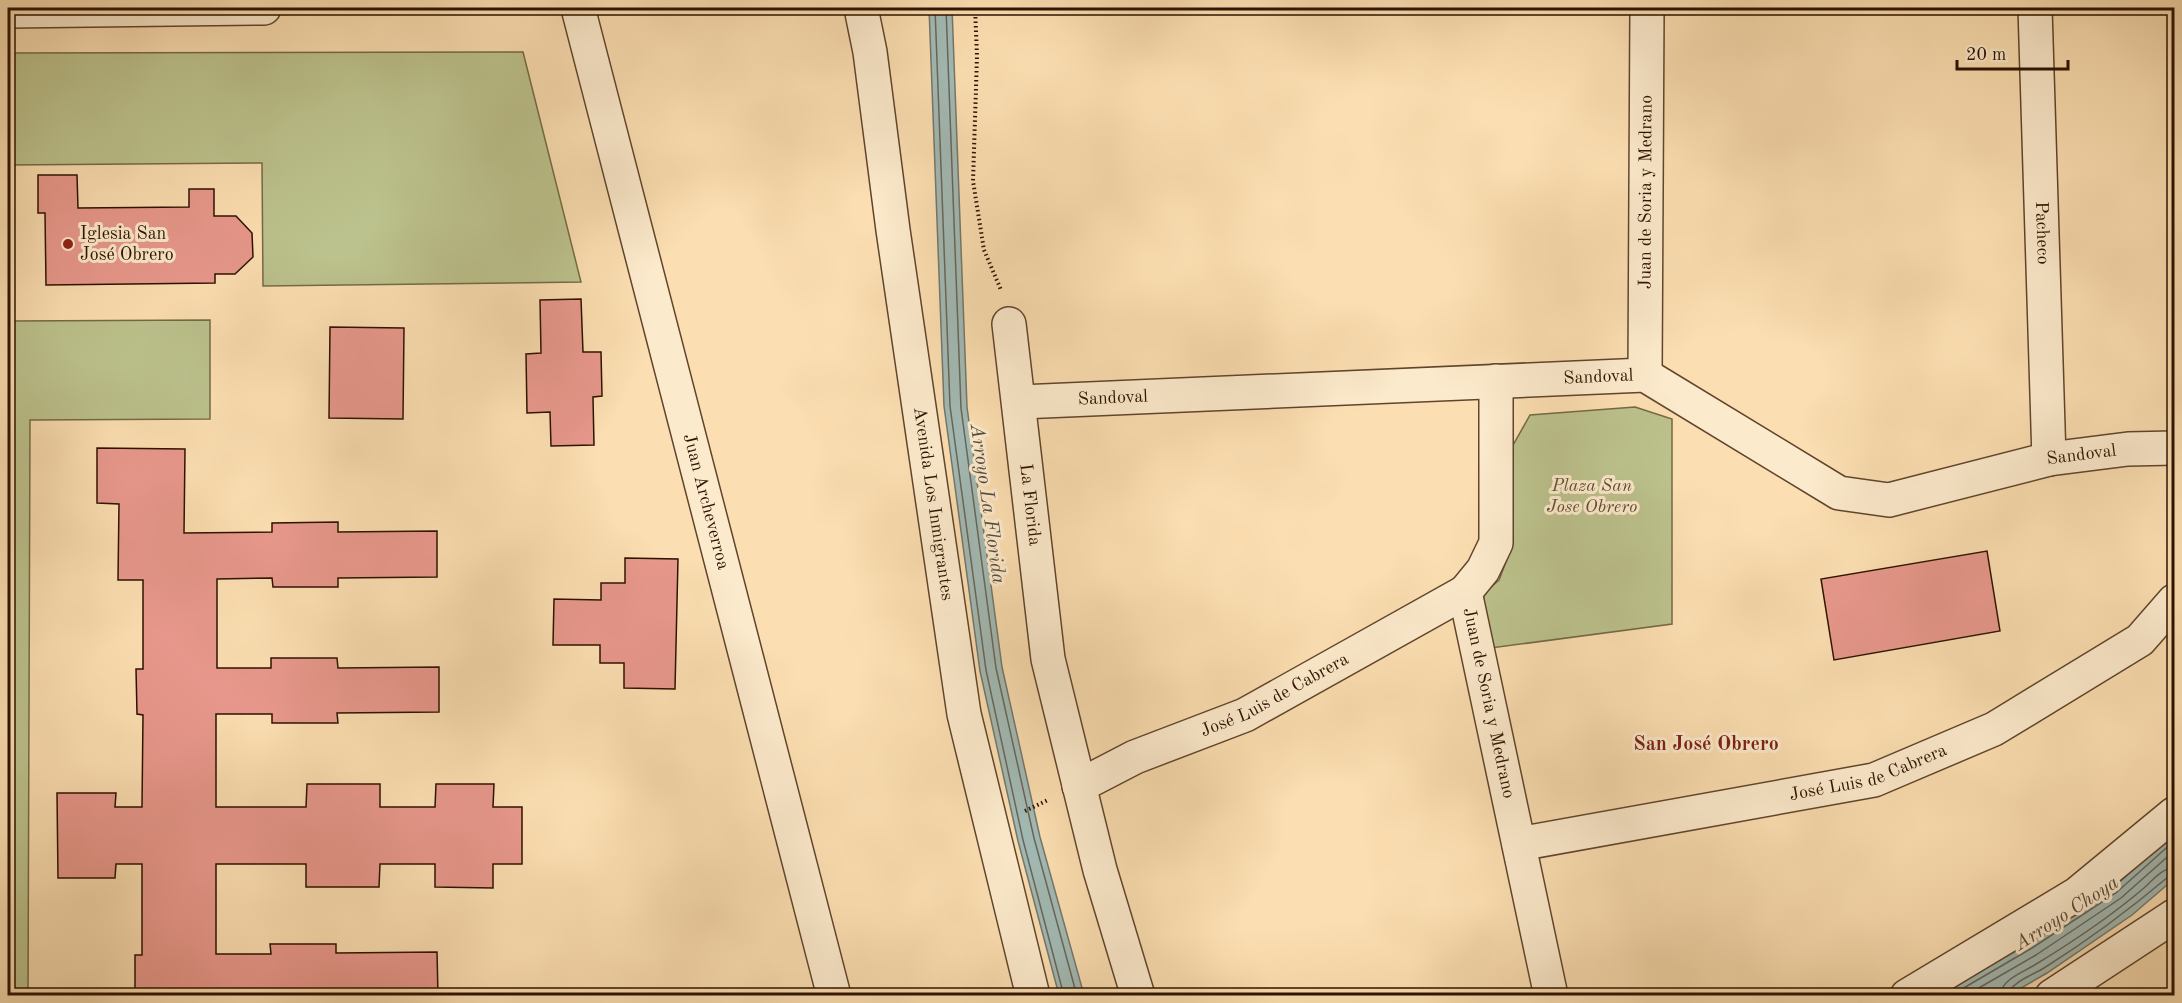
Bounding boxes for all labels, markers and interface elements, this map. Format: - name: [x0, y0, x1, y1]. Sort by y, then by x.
- scale bar: [1957, 33, 2068, 71]
- text: 20 m: [1966, 46, 2006, 64]
- street label: Juan de Soria y Medrano: [1636, 95, 1656, 289]
- street label: Pacheco: [2032, 201, 2052, 265]
- place label: Iglesia San José Obrero: [80, 225, 174, 264]
- marker: Iglesia San José Obrero: [61, 237, 75, 251]
- street label: Sandoval: [1563, 366, 1634, 388]
- street label: Sandoval: [1077, 387, 1148, 408]
- street label: Avenida Los Inmigrantes: [910, 406, 956, 602]
- water label: Arroyo La Florida: [966, 422, 1008, 585]
- street label: Juan Archeverroa: [680, 432, 732, 572]
- street label: Sandoval: [2046, 442, 2117, 468]
- street label: La Florida: [1016, 463, 1044, 547]
- park label: Plaza San Jose Obrero: [1547, 477, 1637, 516]
- street label: Juan de Soria y Medrano: [1460, 606, 1518, 800]
- street label: José Luis de Cabrera: [1198, 650, 1352, 740]
- district label: San José Obrero: [1633, 735, 1779, 755]
- street label: José Luis de Cabrera: [1788, 741, 1950, 804]
- water label: Arroyo Choya: [2010, 873, 2123, 956]

